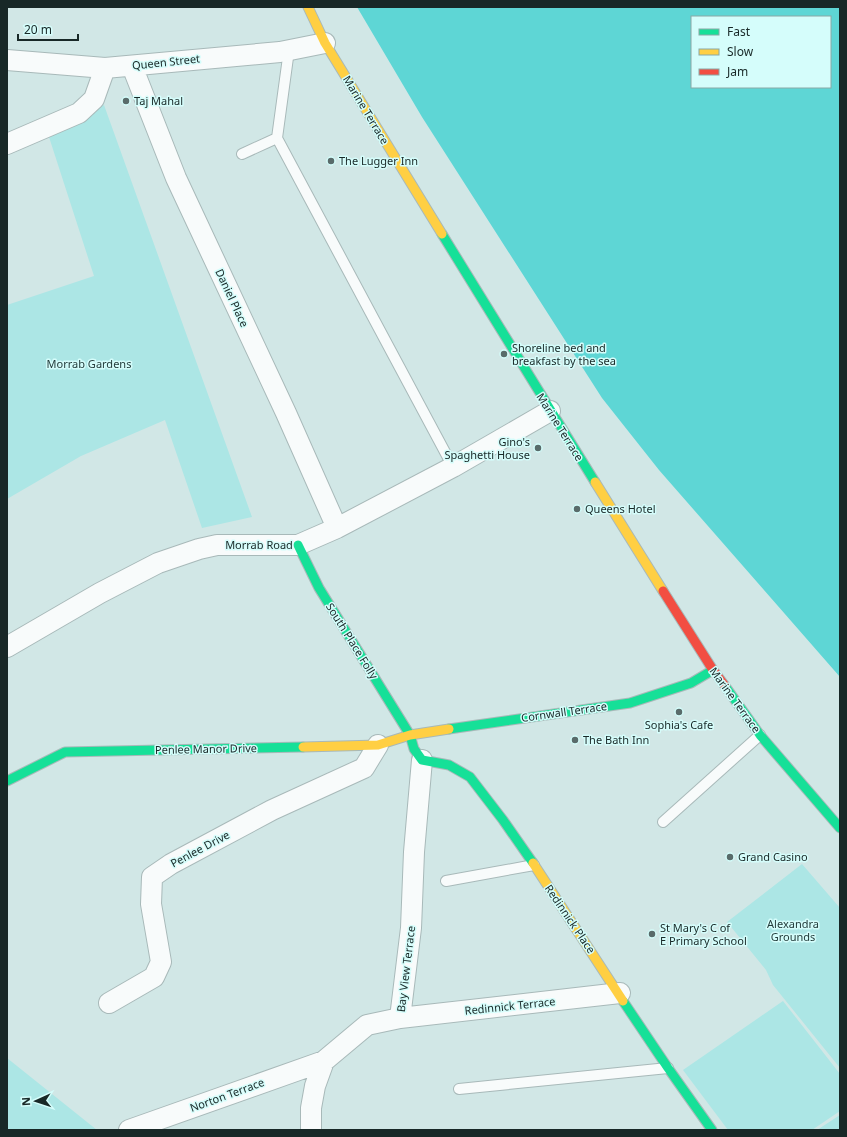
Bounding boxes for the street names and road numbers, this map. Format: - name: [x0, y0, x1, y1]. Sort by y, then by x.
- street label: Queen Street: [131, 50, 201, 73]
- street label: Marine Terrace: [340, 73, 393, 147]
- street label: Daniel Place: [212, 266, 253, 329]
- street label: Marine Terrace: [534, 390, 587, 464]
- street label: Morrab Road: [225, 537, 293, 552]
- street label: South Place Folly: [323, 600, 382, 682]
- street label: Marine Terrace: [707, 664, 764, 735]
- street label: Cornwall Terrace: [520, 698, 608, 725]
- street label: Penlee Manor Drive: [155, 740, 257, 757]
- street label: Penlee Drive: [168, 827, 232, 870]
- street label: Redinnick Place: [542, 881, 599, 956]
- street label: Bay View Terrace: [393, 925, 418, 1013]
- street label: Redinnick Terrace: [464, 993, 556, 1018]
- street label: Norton Terrace: [188, 1074, 266, 1115]

